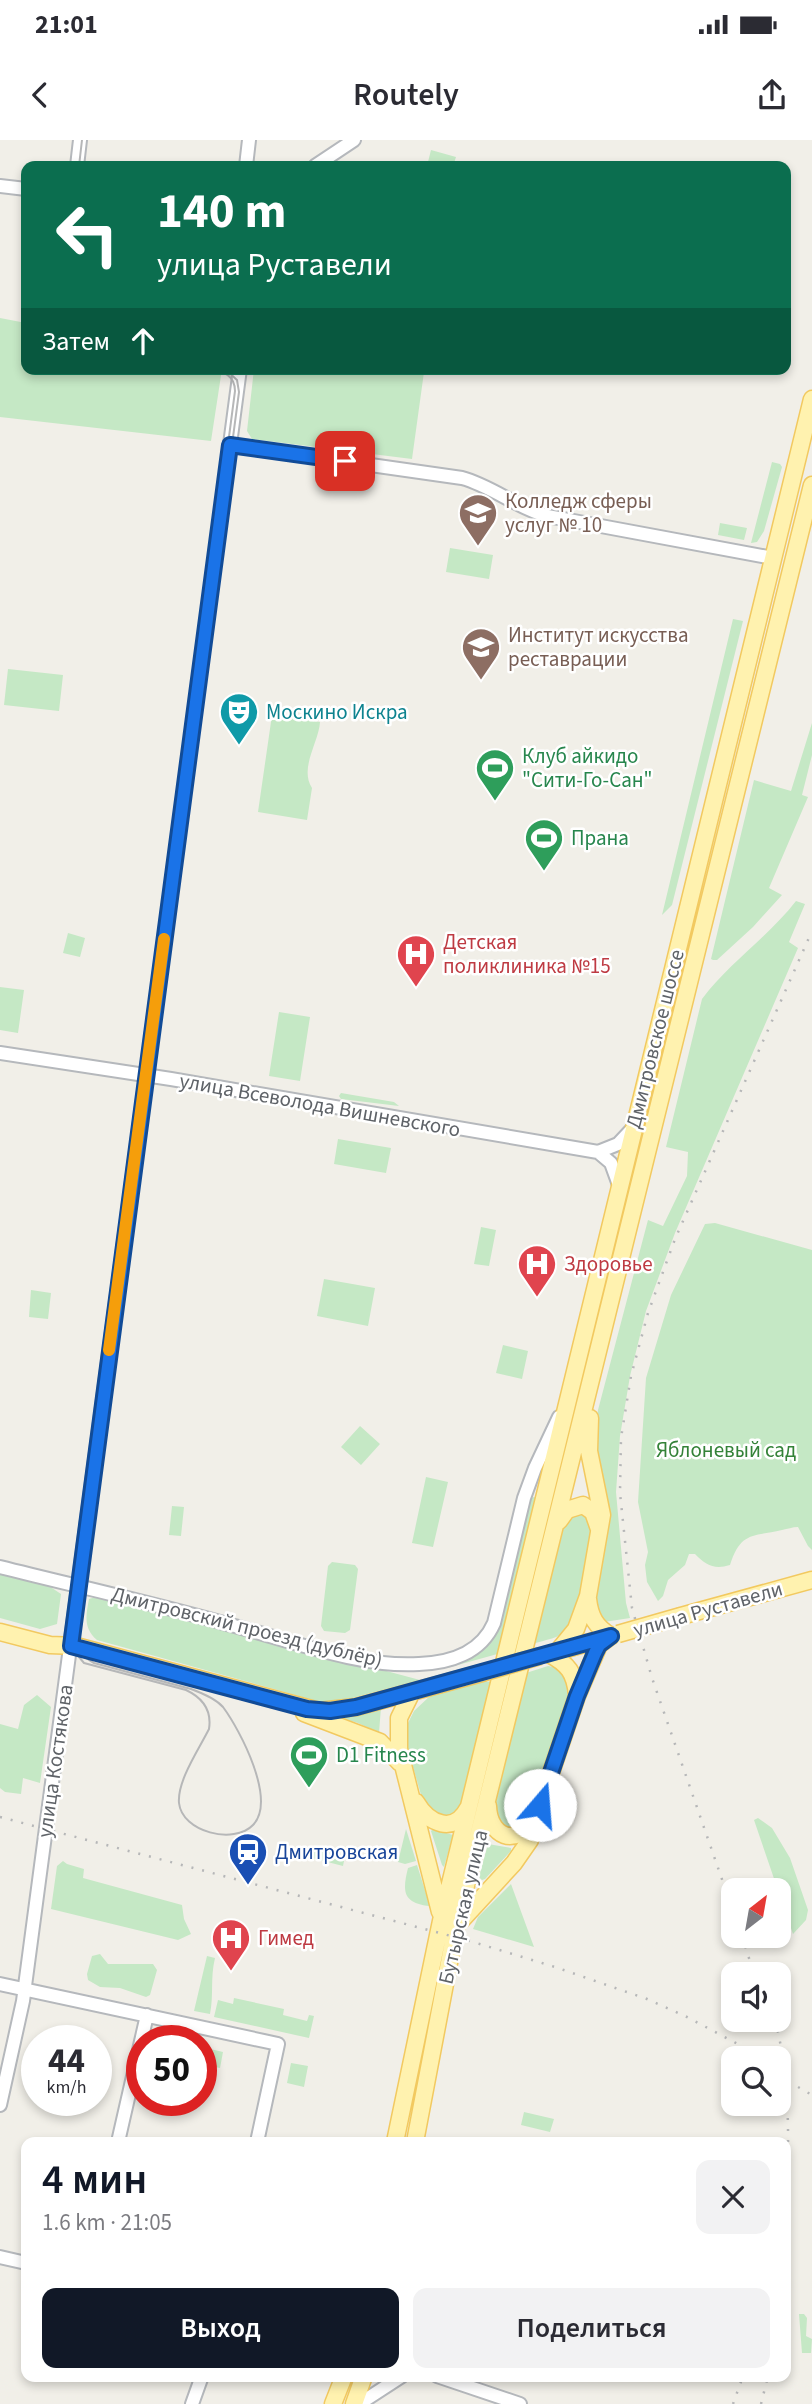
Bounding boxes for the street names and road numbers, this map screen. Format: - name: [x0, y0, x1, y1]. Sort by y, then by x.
- street label: Дмитровское шоссе: [618, 946, 692, 1132]
- street label: улица Всеволода Вишневского: [177, 1066, 463, 1144]
- street label: улица Руставели: [630, 1573, 786, 1645]
- street label: Дмитровский проезд (дублёр): [108, 1579, 386, 1675]
- street label: улица Костякова: [29, 1682, 81, 1840]
- street label: Бутырская улица: [431, 1827, 495, 1987]

